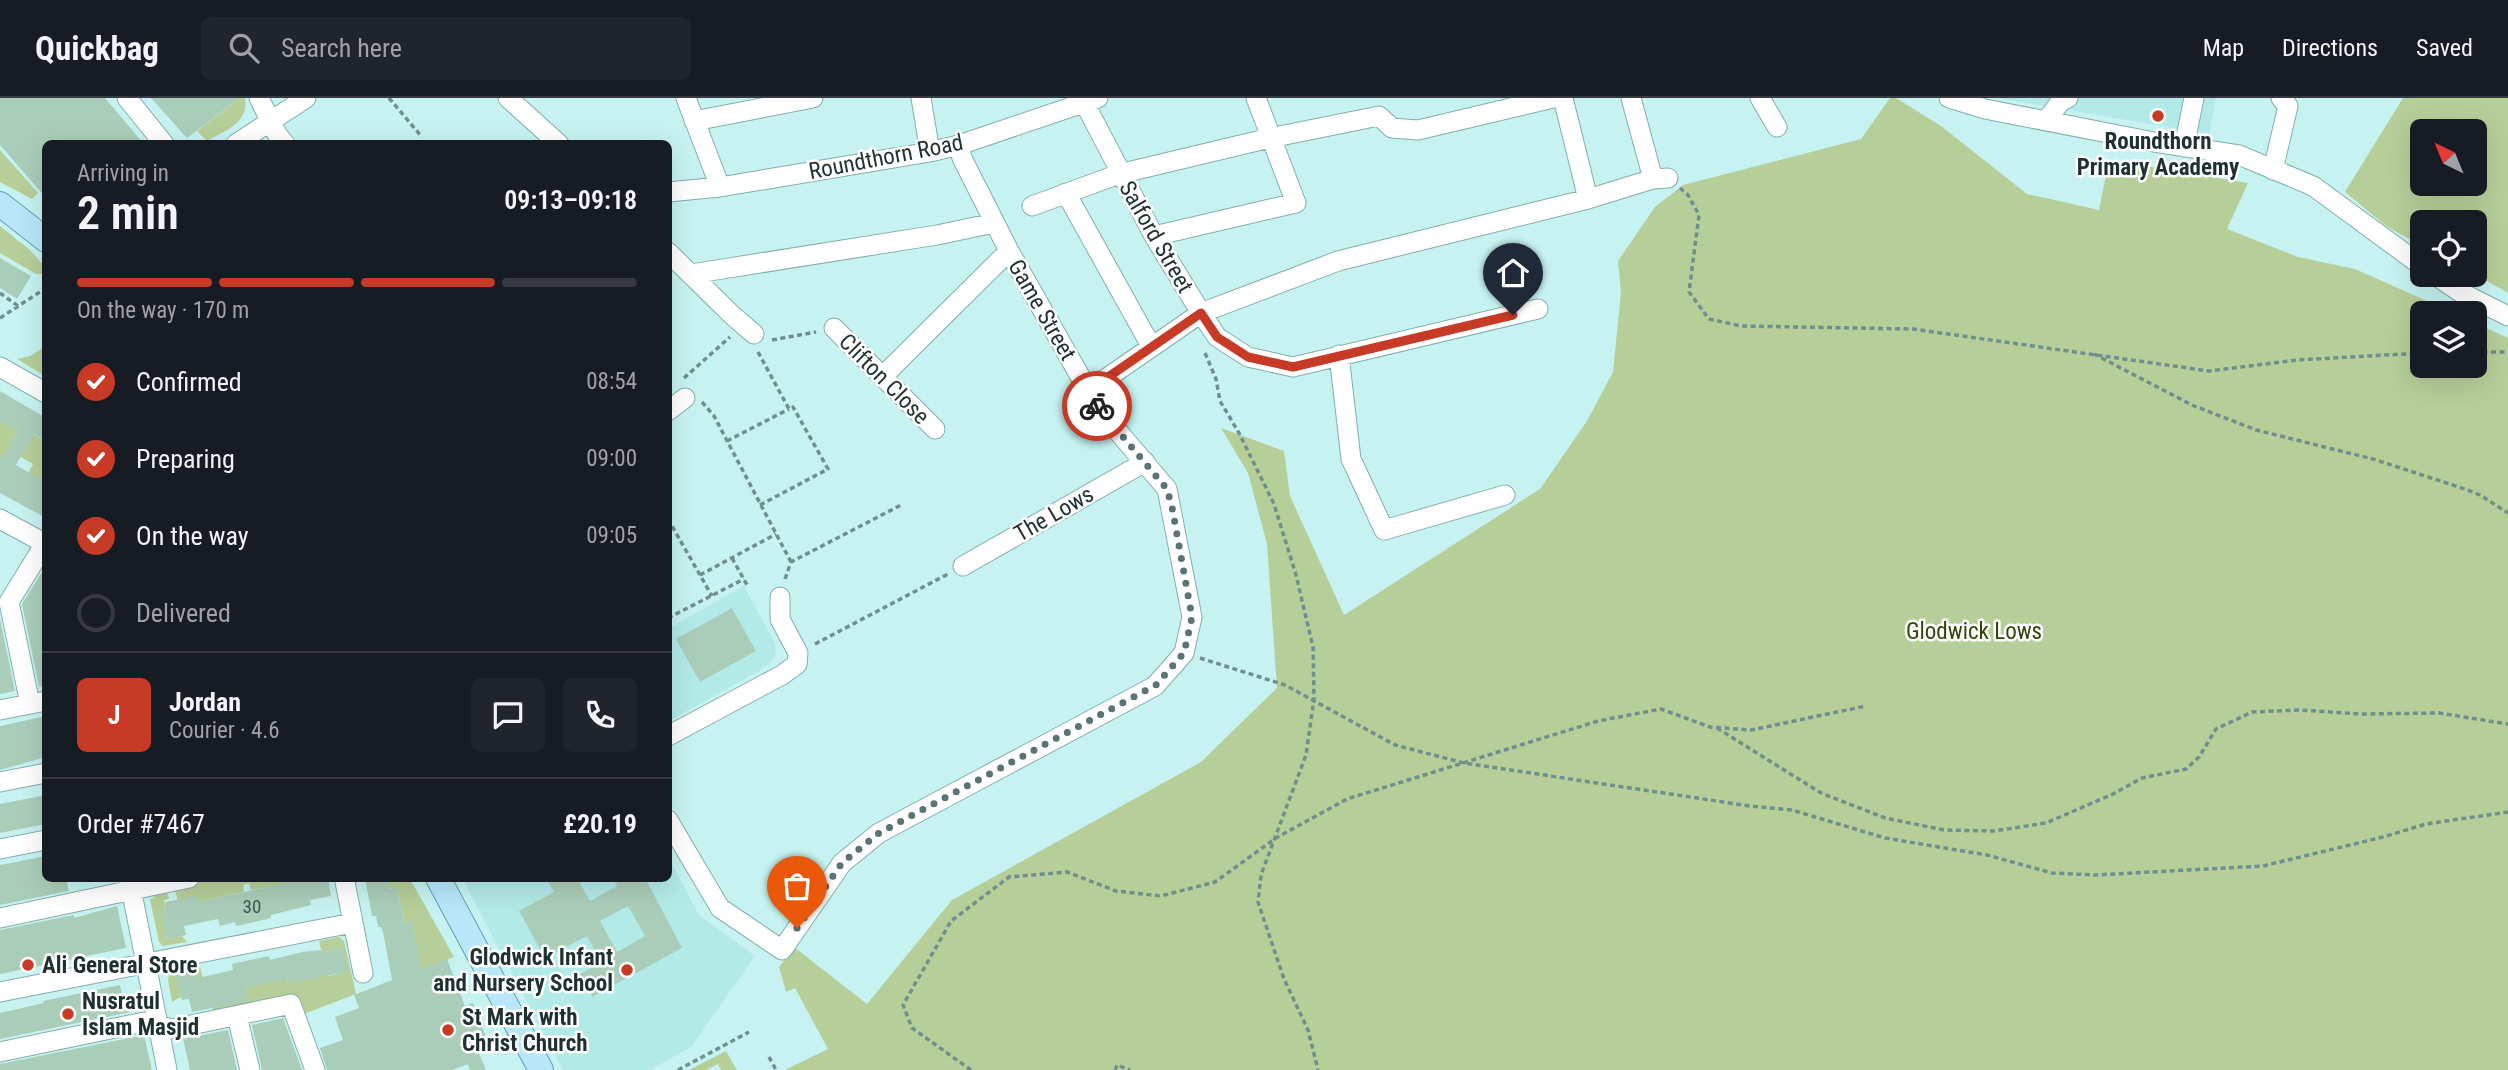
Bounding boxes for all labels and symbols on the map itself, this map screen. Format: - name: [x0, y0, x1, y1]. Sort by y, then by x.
- marker: Roundthorn Primary Academy: [2150, 108, 2166, 124]
- north arrow: [2410, 119, 2487, 196]
- place label: Roundthorn Primary Academy: [2077, 128, 2240, 181]
- street label: Roundthorn Road: [807, 129, 965, 185]
- street label: Salford Street: [1113, 176, 1199, 298]
- pin: [1483, 243, 1543, 315]
- street label: Game Street: [1002, 255, 1082, 365]
- street label: Clifton Close: [833, 328, 935, 430]
- courier: [1062, 371, 1132, 441]
- street label: The Lows: [1010, 481, 1098, 547]
- park label: Glodwick Lows: [1906, 618, 2042, 645]
- pin: [767, 856, 827, 928]
- house number: 30: [243, 895, 261, 918]
- place label: Glodwick Infant and Nursery School: [433, 944, 613, 997]
- place label: Ali General Store: [42, 952, 198, 979]
- marker: Ali General Store: [20, 957, 36, 973]
- marker: Glodwick Infant and Nursery School: [619, 962, 635, 978]
- place label: Nusratul Islam Masjid: [82, 988, 199, 1041]
- place label: St Mark with Christ Church: [462, 1004, 588, 1057]
- marker: Nusratul Islam Masjid: [60, 1006, 76, 1022]
- marker: St Mark with Christ Church: [440, 1022, 456, 1038]

